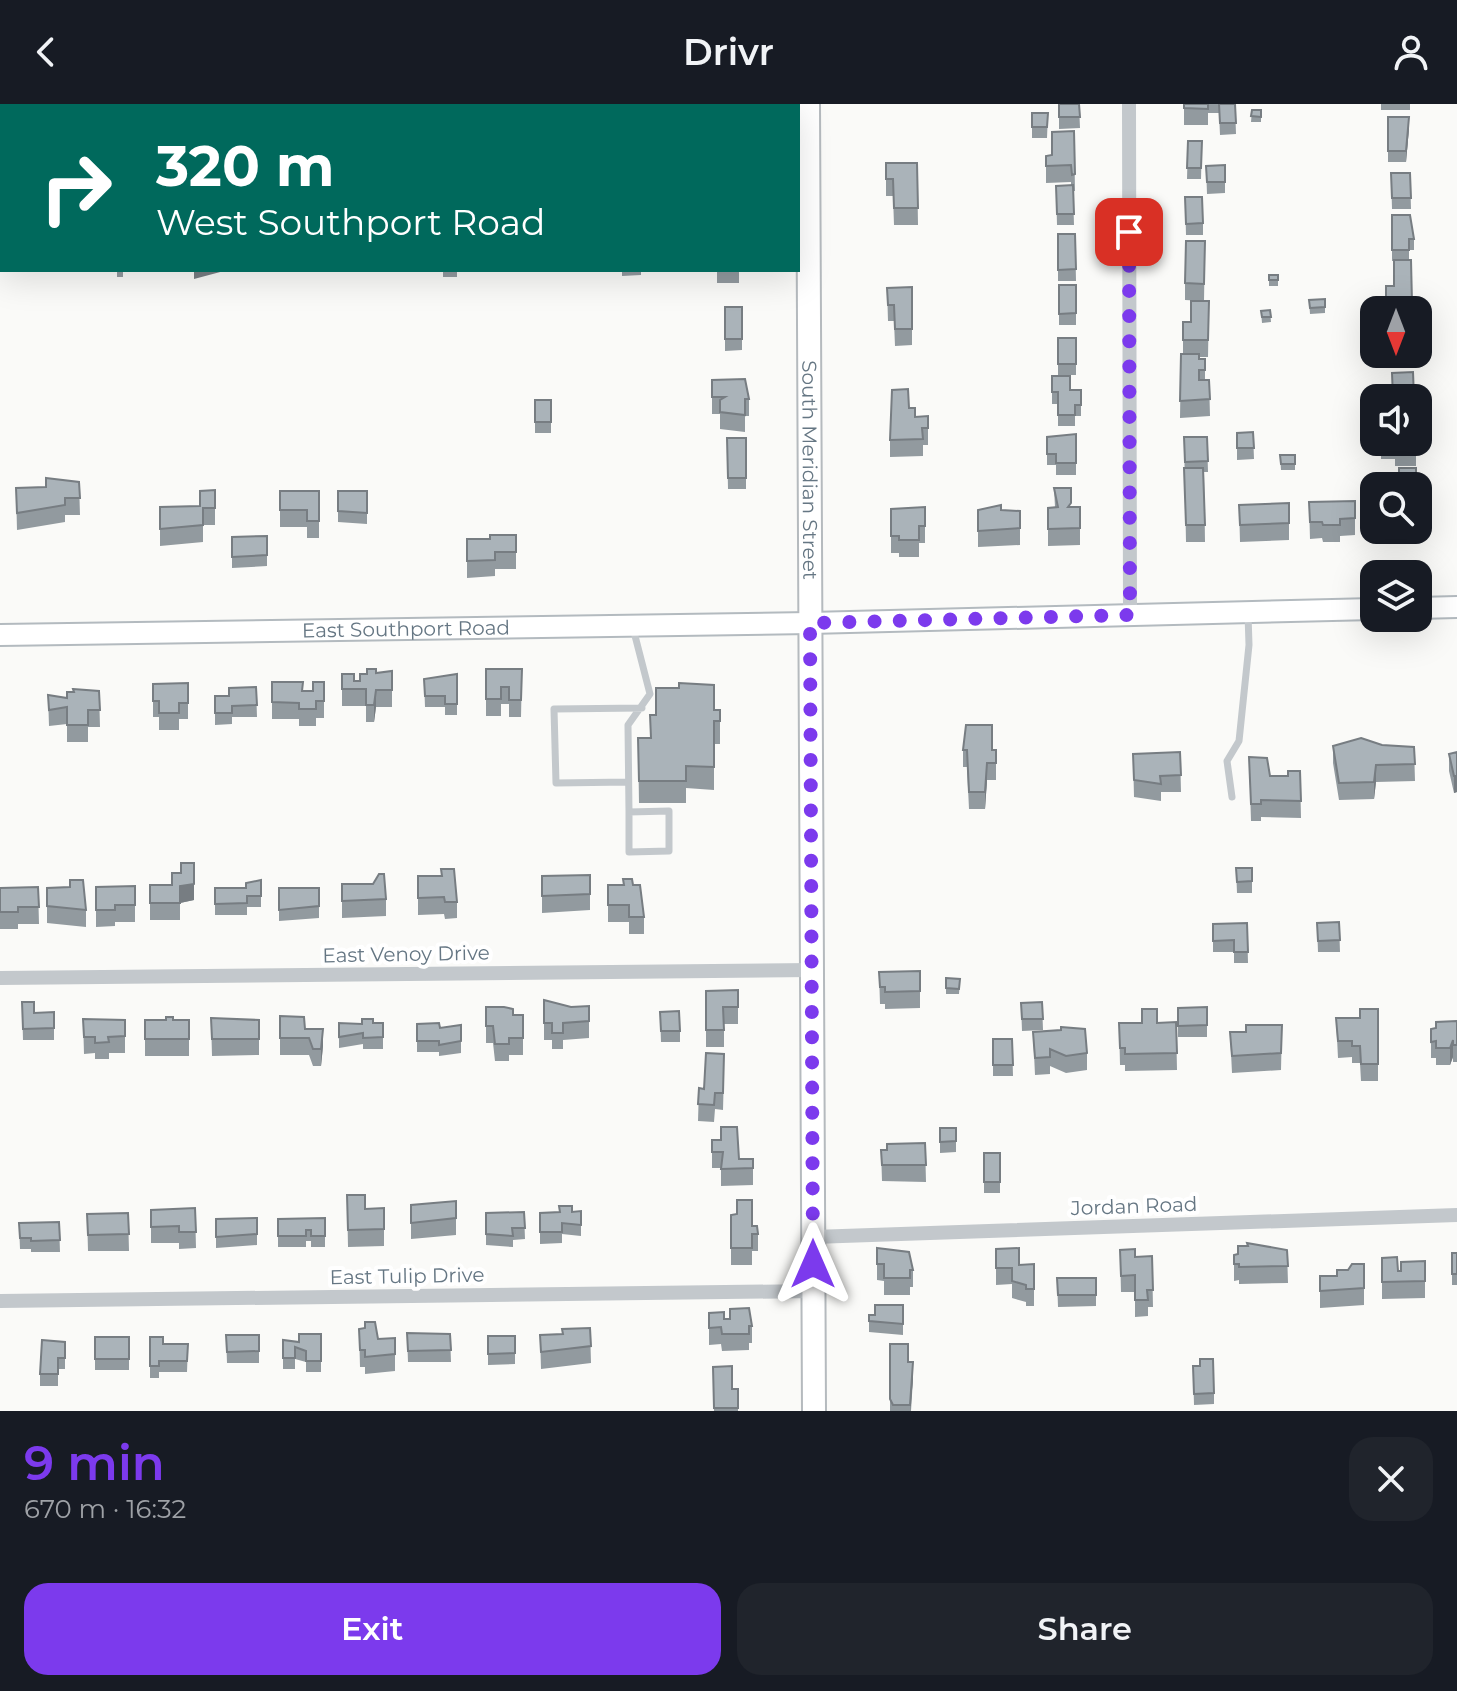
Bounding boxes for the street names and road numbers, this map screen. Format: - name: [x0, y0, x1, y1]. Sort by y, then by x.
- street label: South Meridian Street: [797, 360, 822, 580]
- street label: East Southport Road: [302, 615, 510, 643]
- street label: East Venoy Drive: [322, 941, 490, 967]
- street label: Jordan Road: [1069, 1192, 1198, 1220]
- street label: East Tulip Drive: [329, 1263, 485, 1289]

